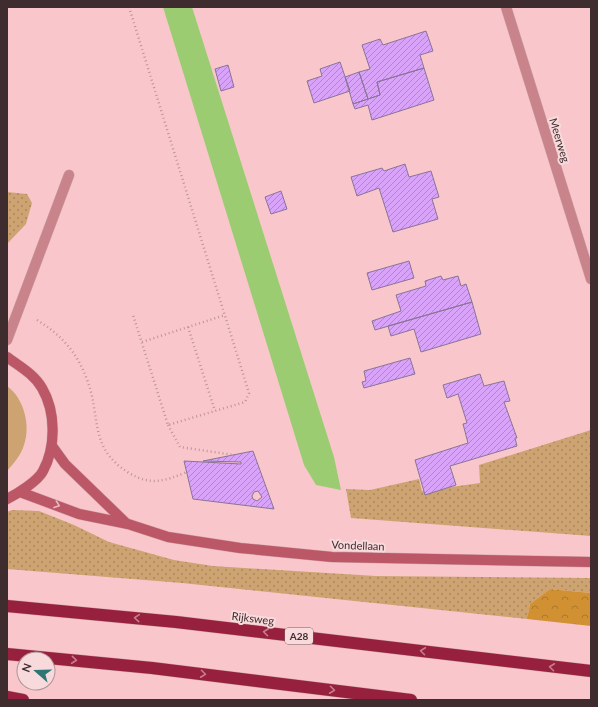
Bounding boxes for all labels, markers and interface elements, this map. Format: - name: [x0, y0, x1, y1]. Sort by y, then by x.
- street label: Meerweg: [547, 116, 573, 164]
- one-way arrow: [53, 500, 60, 509]
- street label: Vondellaan: [331, 538, 385, 552]
- street label: Rijksweg: [231, 609, 275, 627]
- one-way arrow: [134, 614, 140, 623]
- one-way arrow: [263, 628, 269, 637]
- road number: A28: [285, 628, 313, 644]
- one-way arrow: [420, 646, 426, 655]
- north arrow: [16, 651, 56, 691]
- one-way arrow: [71, 656, 77, 665]
- text: N: [19, 661, 34, 674]
- one-way arrow: [549, 662, 555, 671]
- one-way arrow: [200, 669, 206, 678]
- one-way arrow: [329, 685, 335, 694]

